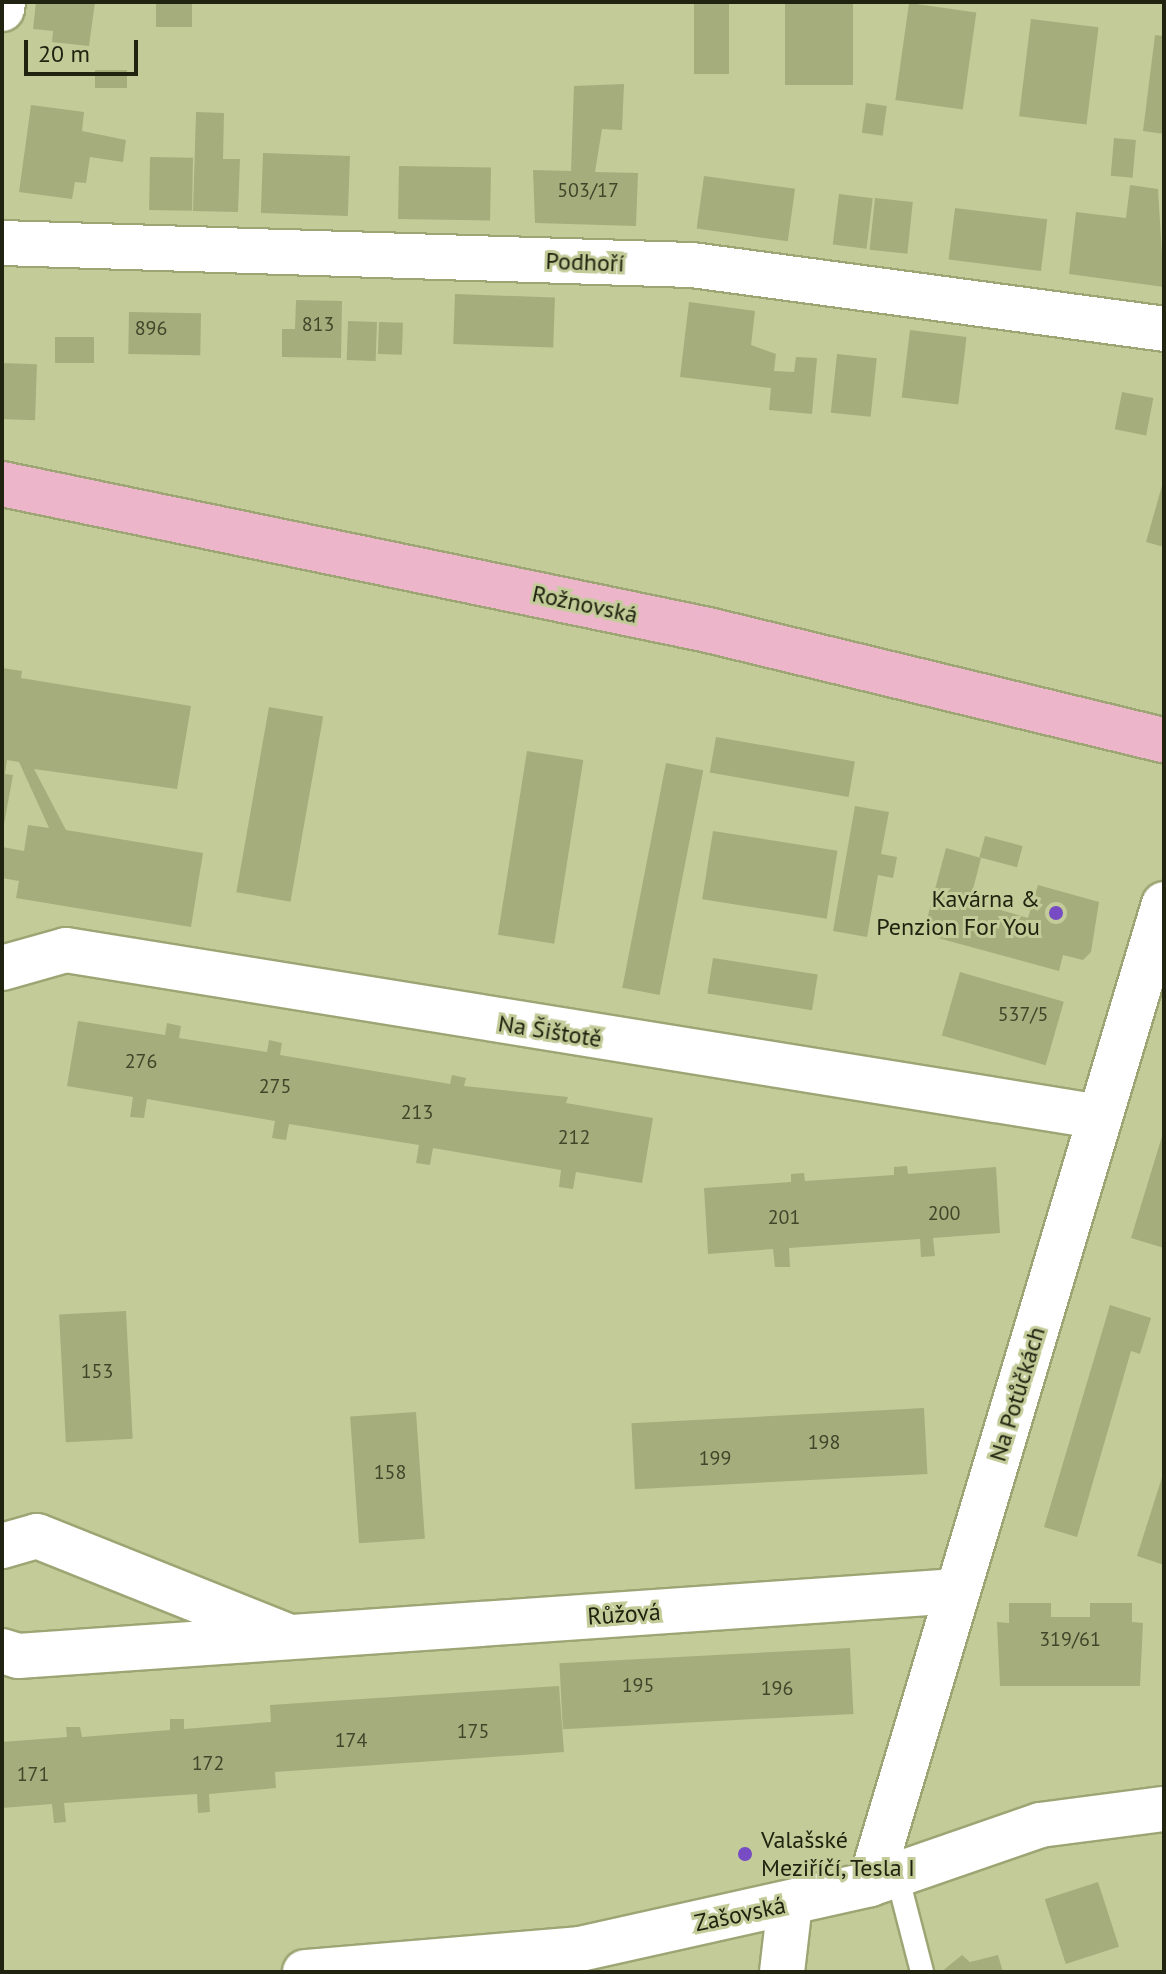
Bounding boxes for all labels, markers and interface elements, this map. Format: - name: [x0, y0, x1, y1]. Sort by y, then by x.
- scale bar: [28, 24, 142, 74]
- text: 20 m: [38, 38, 90, 69]
- house number: 503/17: [557, 178, 619, 202]
- street label: Podhoří: [545, 246, 625, 278]
- house number: 813: [302, 312, 334, 336]
- house number: 896: [135, 316, 167, 340]
- street label: Rožnovská: [530, 579, 640, 629]
- place label: Kavárna & Penzion For You: [876, 885, 1040, 941]
- marker: Kavárna & Penzion For You: [1047, 904, 1065, 922]
- house number: 537/5: [998, 1002, 1048, 1026]
- street label: Na Šištotě: [496, 1009, 604, 1053]
- house number: 276: [125, 1049, 157, 1073]
- house number: 275: [259, 1074, 291, 1098]
- house number: 213: [401, 1100, 433, 1124]
- house number: 212: [558, 1125, 590, 1149]
- house number: 200: [928, 1201, 960, 1225]
- house number: 201: [768, 1205, 800, 1229]
- street label: Na Potůčkách: [983, 1323, 1051, 1465]
- house number: 153: [81, 1359, 113, 1383]
- house number: 198: [808, 1430, 840, 1454]
- house number: 199: [699, 1446, 731, 1470]
- house number: 158: [374, 1460, 406, 1484]
- street label: Růžová: [586, 1597, 662, 1631]
- house number: 319/61: [1039, 1627, 1101, 1651]
- house number: 195: [622, 1673, 654, 1697]
- house number: 196: [761, 1676, 793, 1700]
- house number: 175: [457, 1719, 489, 1743]
- house number: 174: [335, 1728, 367, 1752]
- house number: 172: [192, 1751, 224, 1775]
- house number: 171: [17, 1762, 49, 1786]
- place label: Valašské Meziříčí, Tesla I: [761, 1826, 918, 1882]
- marker: Valašské Meziříčí, Tesla I: [736, 1845, 754, 1863]
- street label: Zašovská: [692, 1890, 788, 1938]

